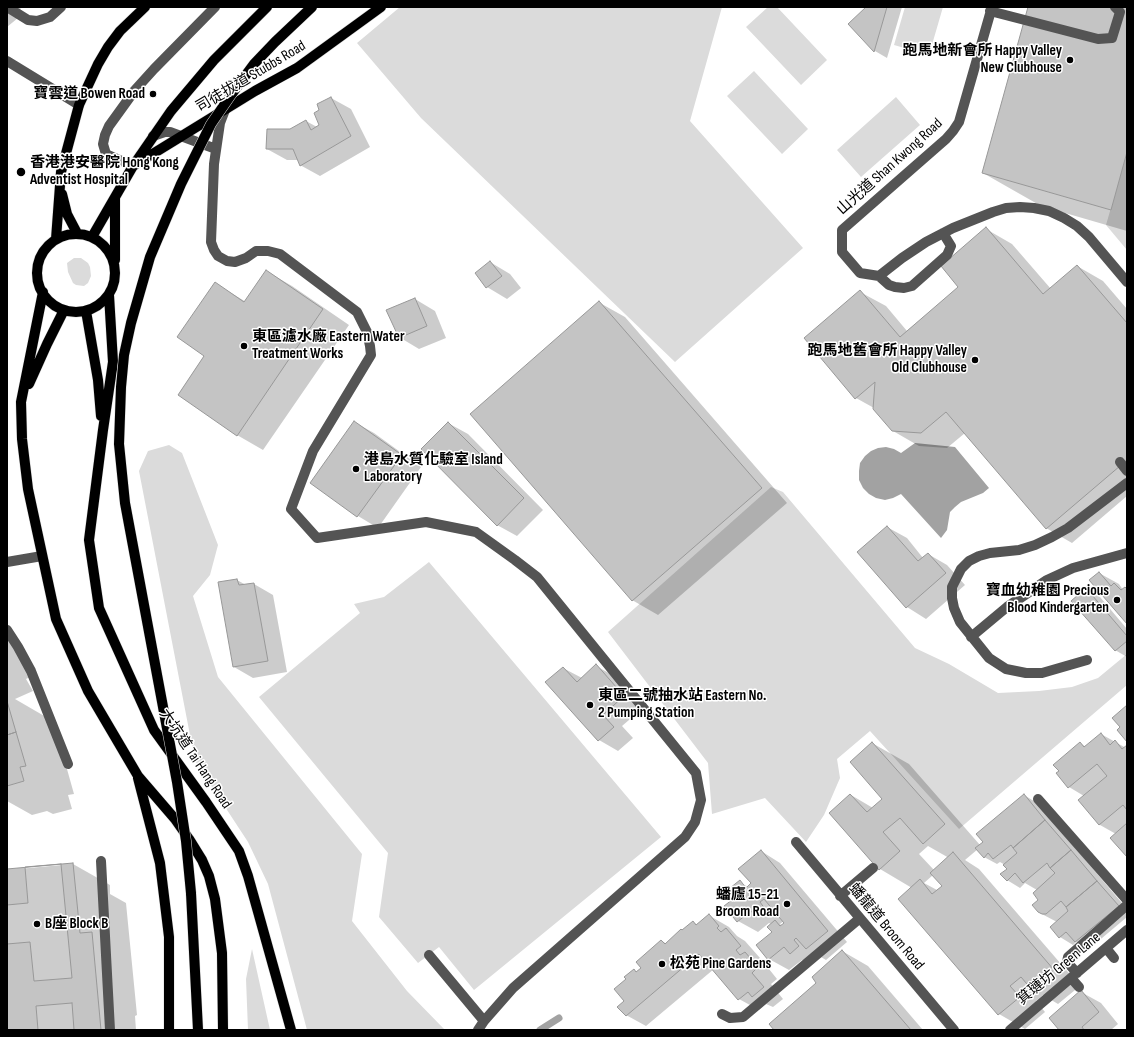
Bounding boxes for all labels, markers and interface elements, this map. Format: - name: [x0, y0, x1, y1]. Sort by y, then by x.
- street label: 司徒拔道 Stubbs Road: [193, 37, 309, 117]
- place label: 跑馬地新會所 Happy Valley New Clubhouse: [903, 42, 1062, 77]
- marker: 跑馬地新會所 Happy Valley New Clubhouse: [1065, 55, 1075, 65]
- place label: 寶雲道 Bowen Road: [33, 85, 145, 103]
- marker: 寶雲道 Bowen Road: [148, 89, 158, 99]
- street label: 山光道 Shan Kwong Road: [834, 115, 946, 219]
- place label: 香港港安醫院 Hong Kong Adventist Hospital: [30, 154, 179, 189]
- marker: 香港港安醫院 Hong Kong Adventist Hospital: [15, 166, 27, 178]
- place label: 東區濾水廠 Eastern Water Treatment Works: [252, 328, 405, 363]
- marker: 東區濾水廠 Eastern Water Treatment Works: [239, 341, 249, 351]
- place label: 跑馬地舊會所 Happy Valley Old Clubhouse: [808, 342, 967, 377]
- marker: 跑馬地舊會所 Happy Valley Old Clubhouse: [970, 355, 980, 365]
- place label: 港島水質化驗室 Island Laboratory: [364, 451, 503, 486]
- marker: 港島水質化驗室 Island Laboratory: [351, 464, 361, 474]
- place label: 寶血幼稚園 Precious Blood Kindergarten: [986, 582, 1109, 617]
- marker: 寶血幼稚園 Precious Blood Kindergarten: [1112, 595, 1122, 605]
- place label: 東區二號抽水站 Eastern No. 2 Pumping Station: [598, 687, 766, 722]
- marker: 東區二號抽水站 Eastern No. 2 Pumping Station: [585, 700, 595, 710]
- street label: 大坑道 Tai Hang Road: [155, 706, 235, 812]
- street label: 蟠龍道 Broom Road: [845, 880, 927, 974]
- place label: 蟠廬 15-21 Broom Road: [716, 886, 779, 921]
- marker: 蟠廬 15-21 Broom Road: [782, 899, 792, 909]
- place label: B座 Block B: [45, 915, 108, 933]
- marker: B座 Block B: [32, 919, 42, 929]
- street label: 箕璉坊 Green Lane: [1014, 929, 1104, 1009]
- place label: 松苑 Pine Gardens: [670, 955, 771, 973]
- marker: 松苑 Pine Gardens: [657, 959, 667, 969]

